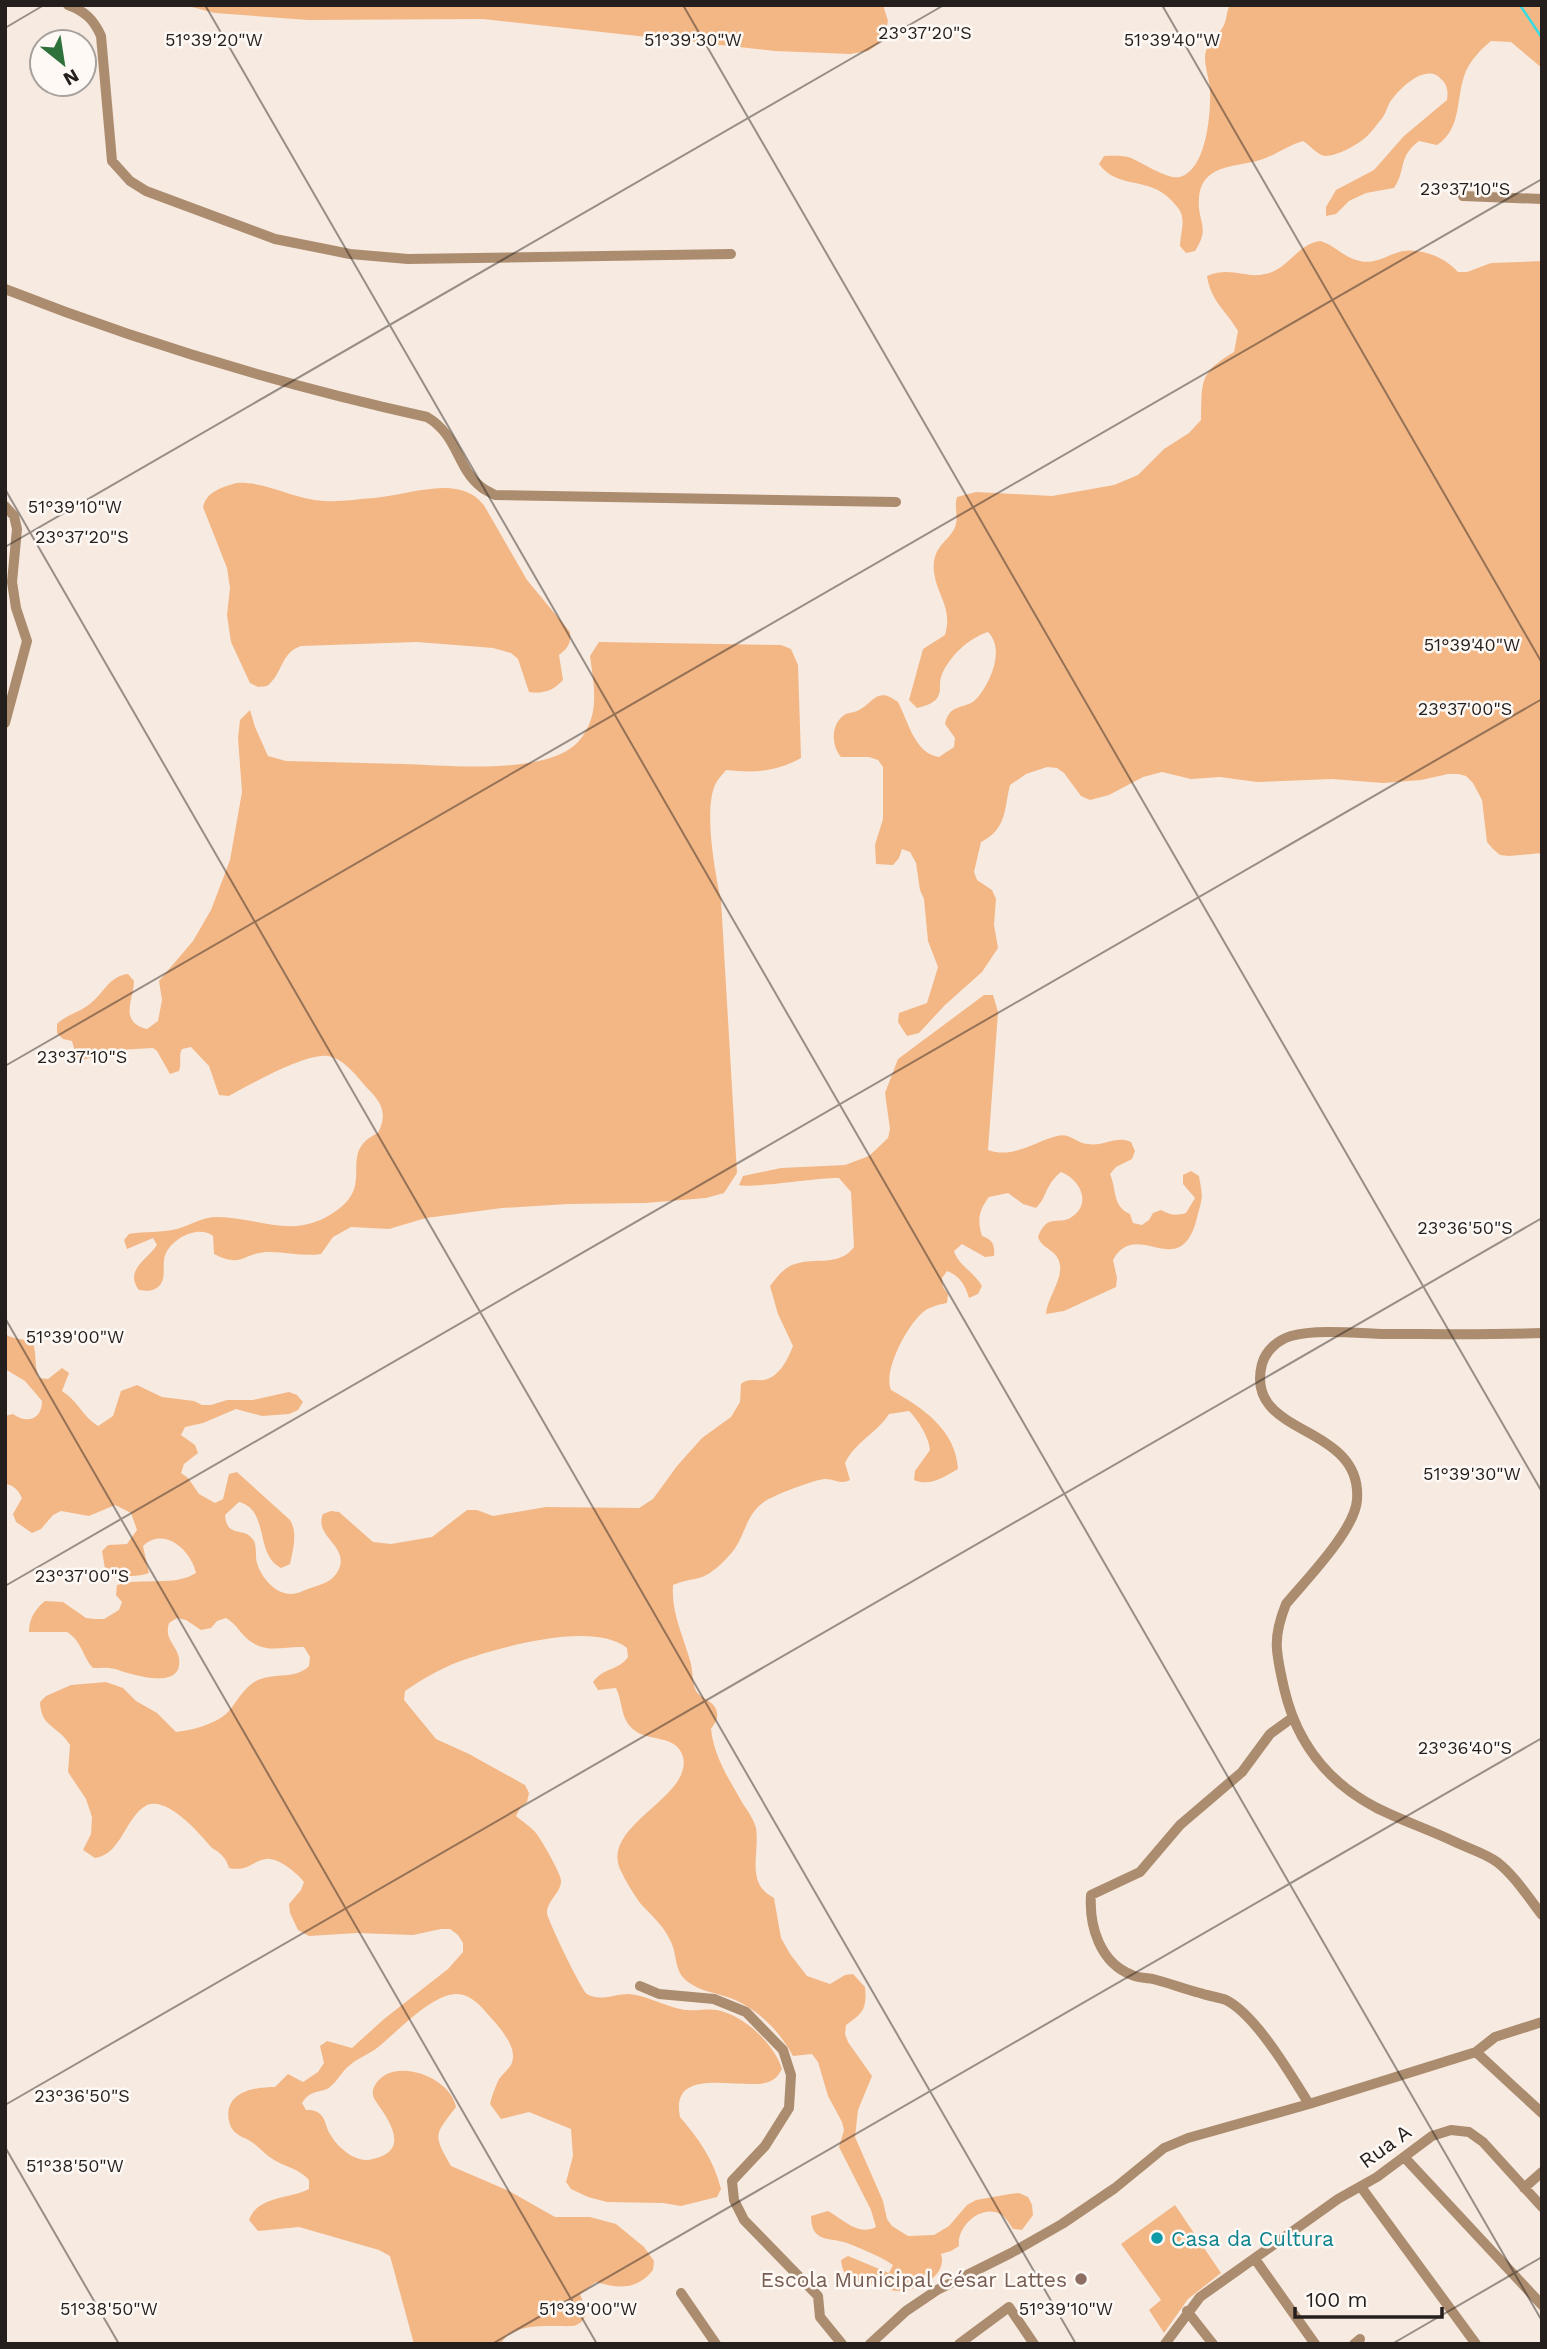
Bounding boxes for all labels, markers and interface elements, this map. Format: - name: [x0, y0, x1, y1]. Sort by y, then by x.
- text: 23°37'20"S: [878, 22, 972, 43]
- north arrow: [28, 28, 98, 98]
- text: 51°39'20"W: [165, 29, 263, 50]
- text: 51°39'30"W: [644, 29, 742, 50]
- text: 51°39'40"W: [1124, 29, 1220, 50]
- text: N: [59, 64, 83, 91]
- text: 23°37'10"S: [1420, 178, 1510, 199]
- text: 51°39'10"W: [28, 496, 122, 517]
- text: 23°37'20"S: [35, 526, 129, 547]
- text: 51°39'40"W: [1424, 634, 1520, 655]
- text: 23°37'00"S: [1418, 698, 1512, 719]
- text: 23°37'10"S: [37, 1046, 127, 1067]
- text: 23°36'50"S: [1417, 1217, 1513, 1238]
- text: 51°39'00"W: [26, 1326, 124, 1347]
- text: 51°39'30"W: [1423, 1463, 1521, 1484]
- text: 23°37'00"S: [35, 1565, 129, 1586]
- text: 23°36'40"S: [1418, 1737, 1512, 1758]
- text: 23°36'50"S: [34, 2085, 130, 2106]
- street label: Rua A: [1354, 2119, 1416, 2173]
- text: 51°38'50"W: [26, 2155, 124, 2176]
- place label: Casa da Cultura: [1171, 2226, 1334, 2251]
- marker: Casa da Cultura: [1149, 2230, 1165, 2246]
- place label: Escola Municipal César Lattes: [760, 2267, 1067, 2292]
- marker: Escola Municipal César Lattes: [1073, 2271, 1089, 2287]
- scale bar: [1295, 2276, 1442, 2320]
- text: 100 m: [1306, 2287, 1368, 2312]
- text: 51°38'50"W: [60, 2298, 158, 2319]
- text: 51°39'00"W: [539, 2298, 637, 2319]
- text: 51°39'10"W: [1019, 2298, 1113, 2319]

